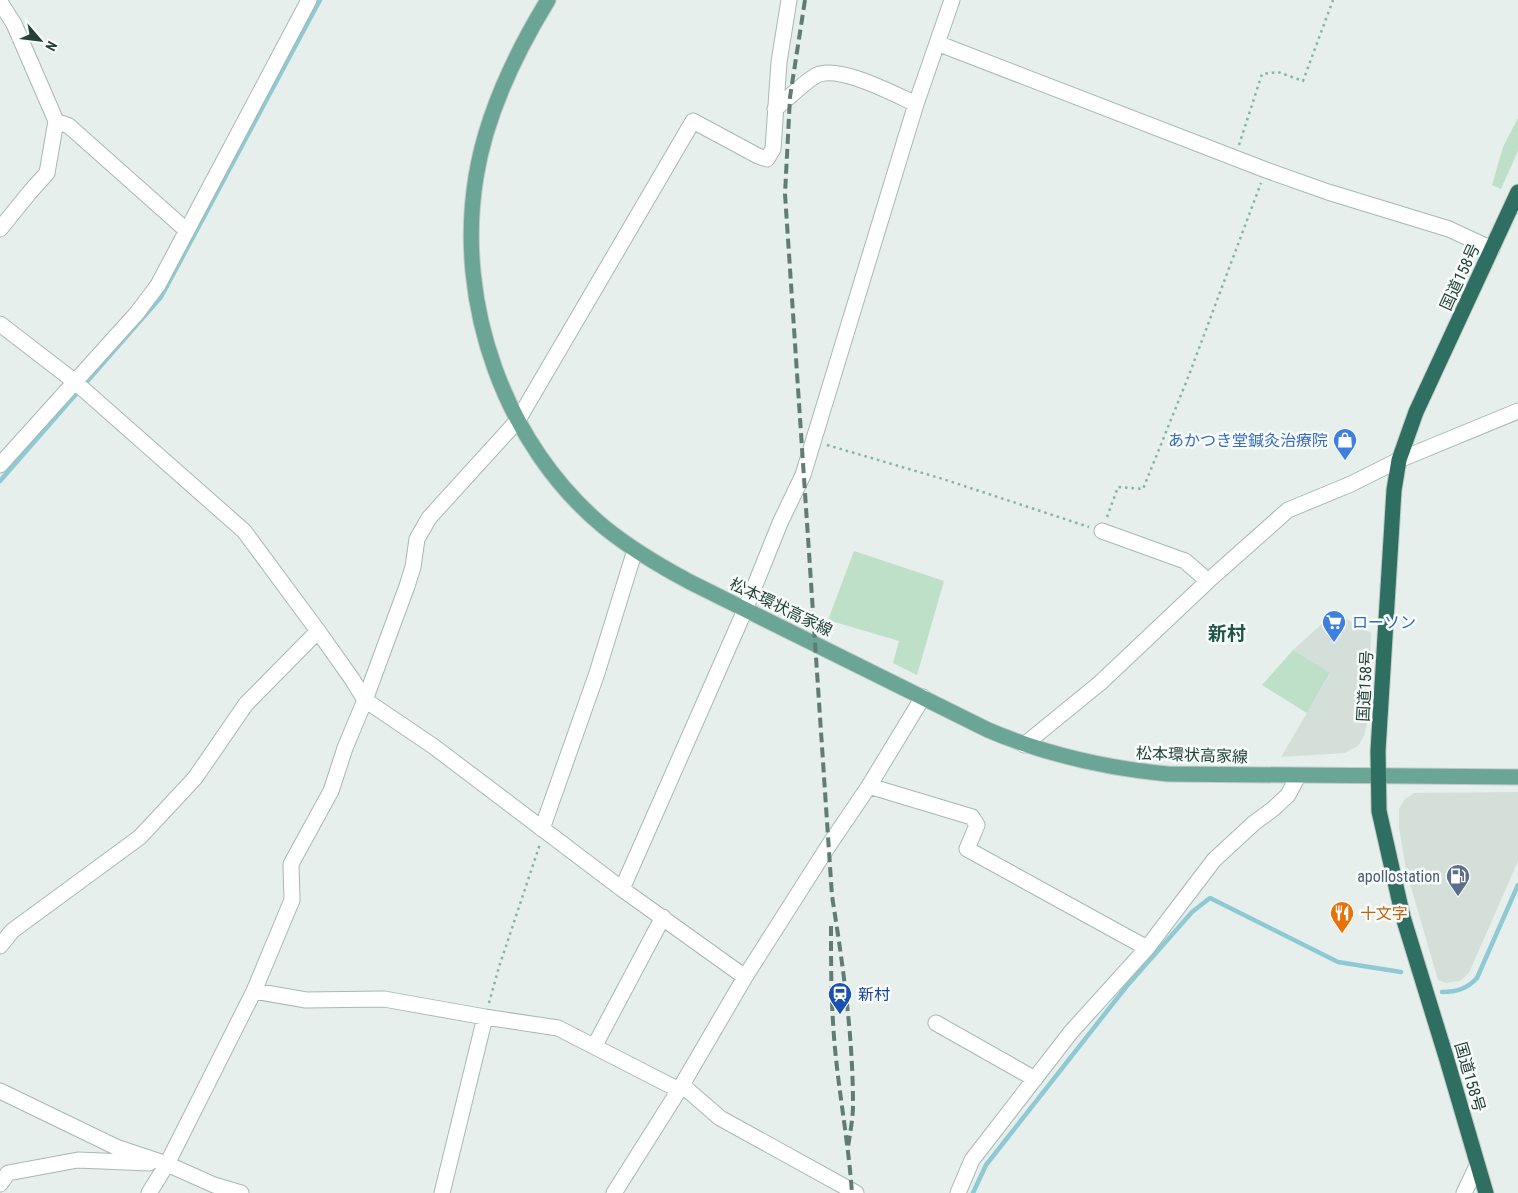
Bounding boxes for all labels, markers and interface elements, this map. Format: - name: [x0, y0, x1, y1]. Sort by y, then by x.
- north arrow: [15, 15, 65, 65]
- text: N: [42, 39, 61, 54]
- street label: 国道158号: [1436, 240, 1484, 314]
- shop icon: あかつき堂鍼灸治療院: [1332, 427, 1358, 461]
- place label: あかつき堂鍼灸治療院: [1168, 431, 1328, 450]
- street label: 松本環状高家線: [726, 574, 836, 640]
- supermarket icon: ローソン: [1321, 609, 1347, 643]
- place label: ローソン: [1352, 613, 1416, 632]
- district label: 新村: [1208, 622, 1246, 645]
- street label: 国道158号: [1354, 650, 1376, 722]
- street label: 松本環状高家線: [1136, 744, 1248, 766]
- fuel station icon: apollostation: [1445, 863, 1471, 897]
- place label: apollostation: [1357, 867, 1440, 886]
- restaurant icon: 十文字: [1329, 900, 1355, 934]
- place label: 十文字: [1360, 904, 1408, 923]
- station icon: 新村: [827, 981, 853, 1015]
- place label: 新村: [858, 985, 890, 1004]
- street label: 国道158号: [1451, 1040, 1489, 1114]

